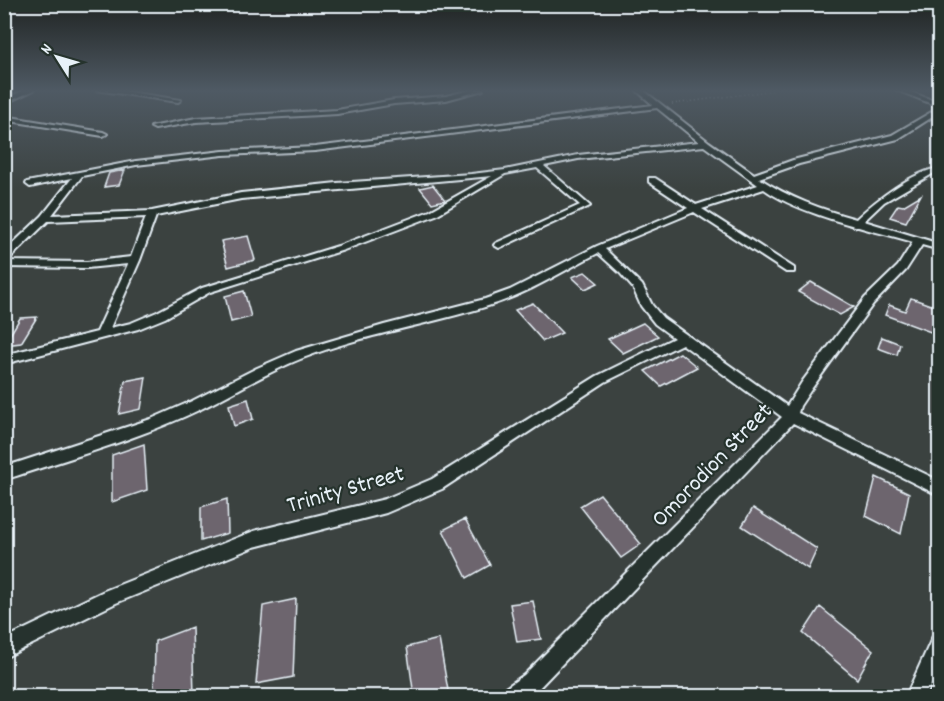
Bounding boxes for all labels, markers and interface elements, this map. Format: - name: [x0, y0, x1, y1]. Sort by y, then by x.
- north arrow: [27, 27, 87, 87]
- text: N: [35, 39, 59, 60]
- street label: Omorodion Street: [645, 396, 782, 536]
- street label: Trinity Street: [283, 458, 409, 524]

